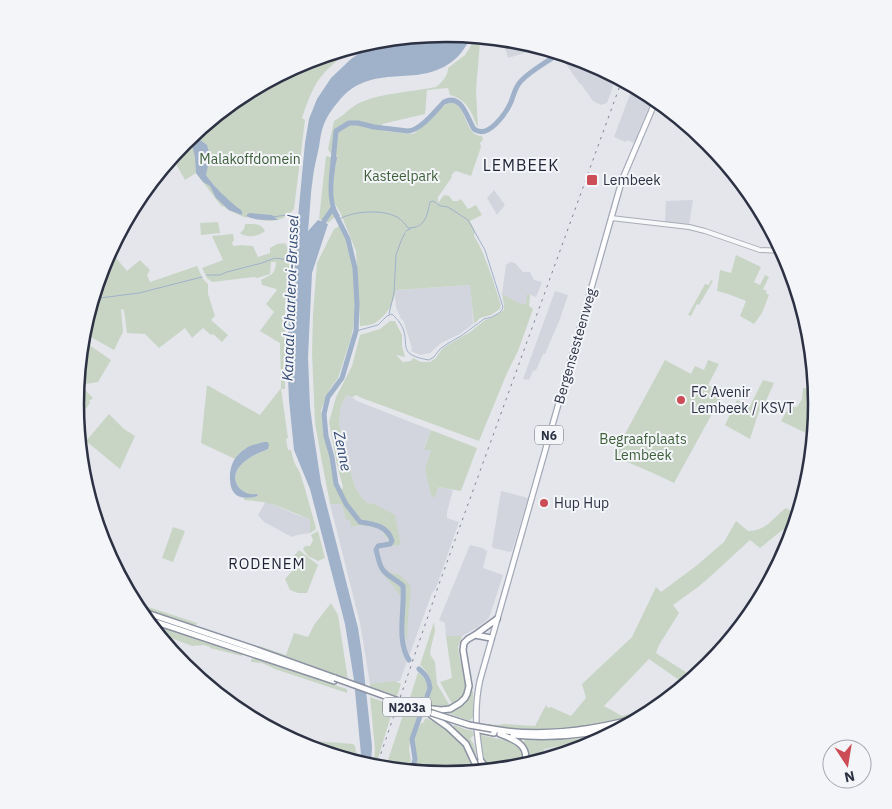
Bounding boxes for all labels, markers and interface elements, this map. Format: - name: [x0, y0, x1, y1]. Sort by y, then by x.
- park label: Malakoffdomein: [199, 150, 301, 168]
- district label: LEMBEEK: [483, 155, 559, 175]
- park label: Kasteelpark: [363, 167, 439, 185]
- place label: Lembeek: [603, 171, 661, 189]
- marker: Lembeek: [585, 173, 599, 187]
- water label: Kanaal Charleroi-Brussel: [278, 214, 302, 381]
- street label: Bergensesteenweg: [550, 285, 600, 406]
- place label: FC Avenir Lembeek / KSVT: [691, 383, 794, 417]
- marker: FC Avenir Lembeek / KSVT: [675, 394, 687, 406]
- road number: N6: [535, 426, 563, 444]
- water label: Zenne: [330, 428, 356, 473]
- park label: Begraafplaats Lembeek: [599, 430, 687, 464]
- place label: Hup Hup: [554, 494, 609, 512]
- marker: Hup Hup: [538, 497, 550, 509]
- district label: RODENEM: [228, 554, 306, 573]
- road number: N203a: [383, 698, 431, 716]
- north arrow: [822, 739, 872, 789]
- text: N: [843, 767, 857, 787]

